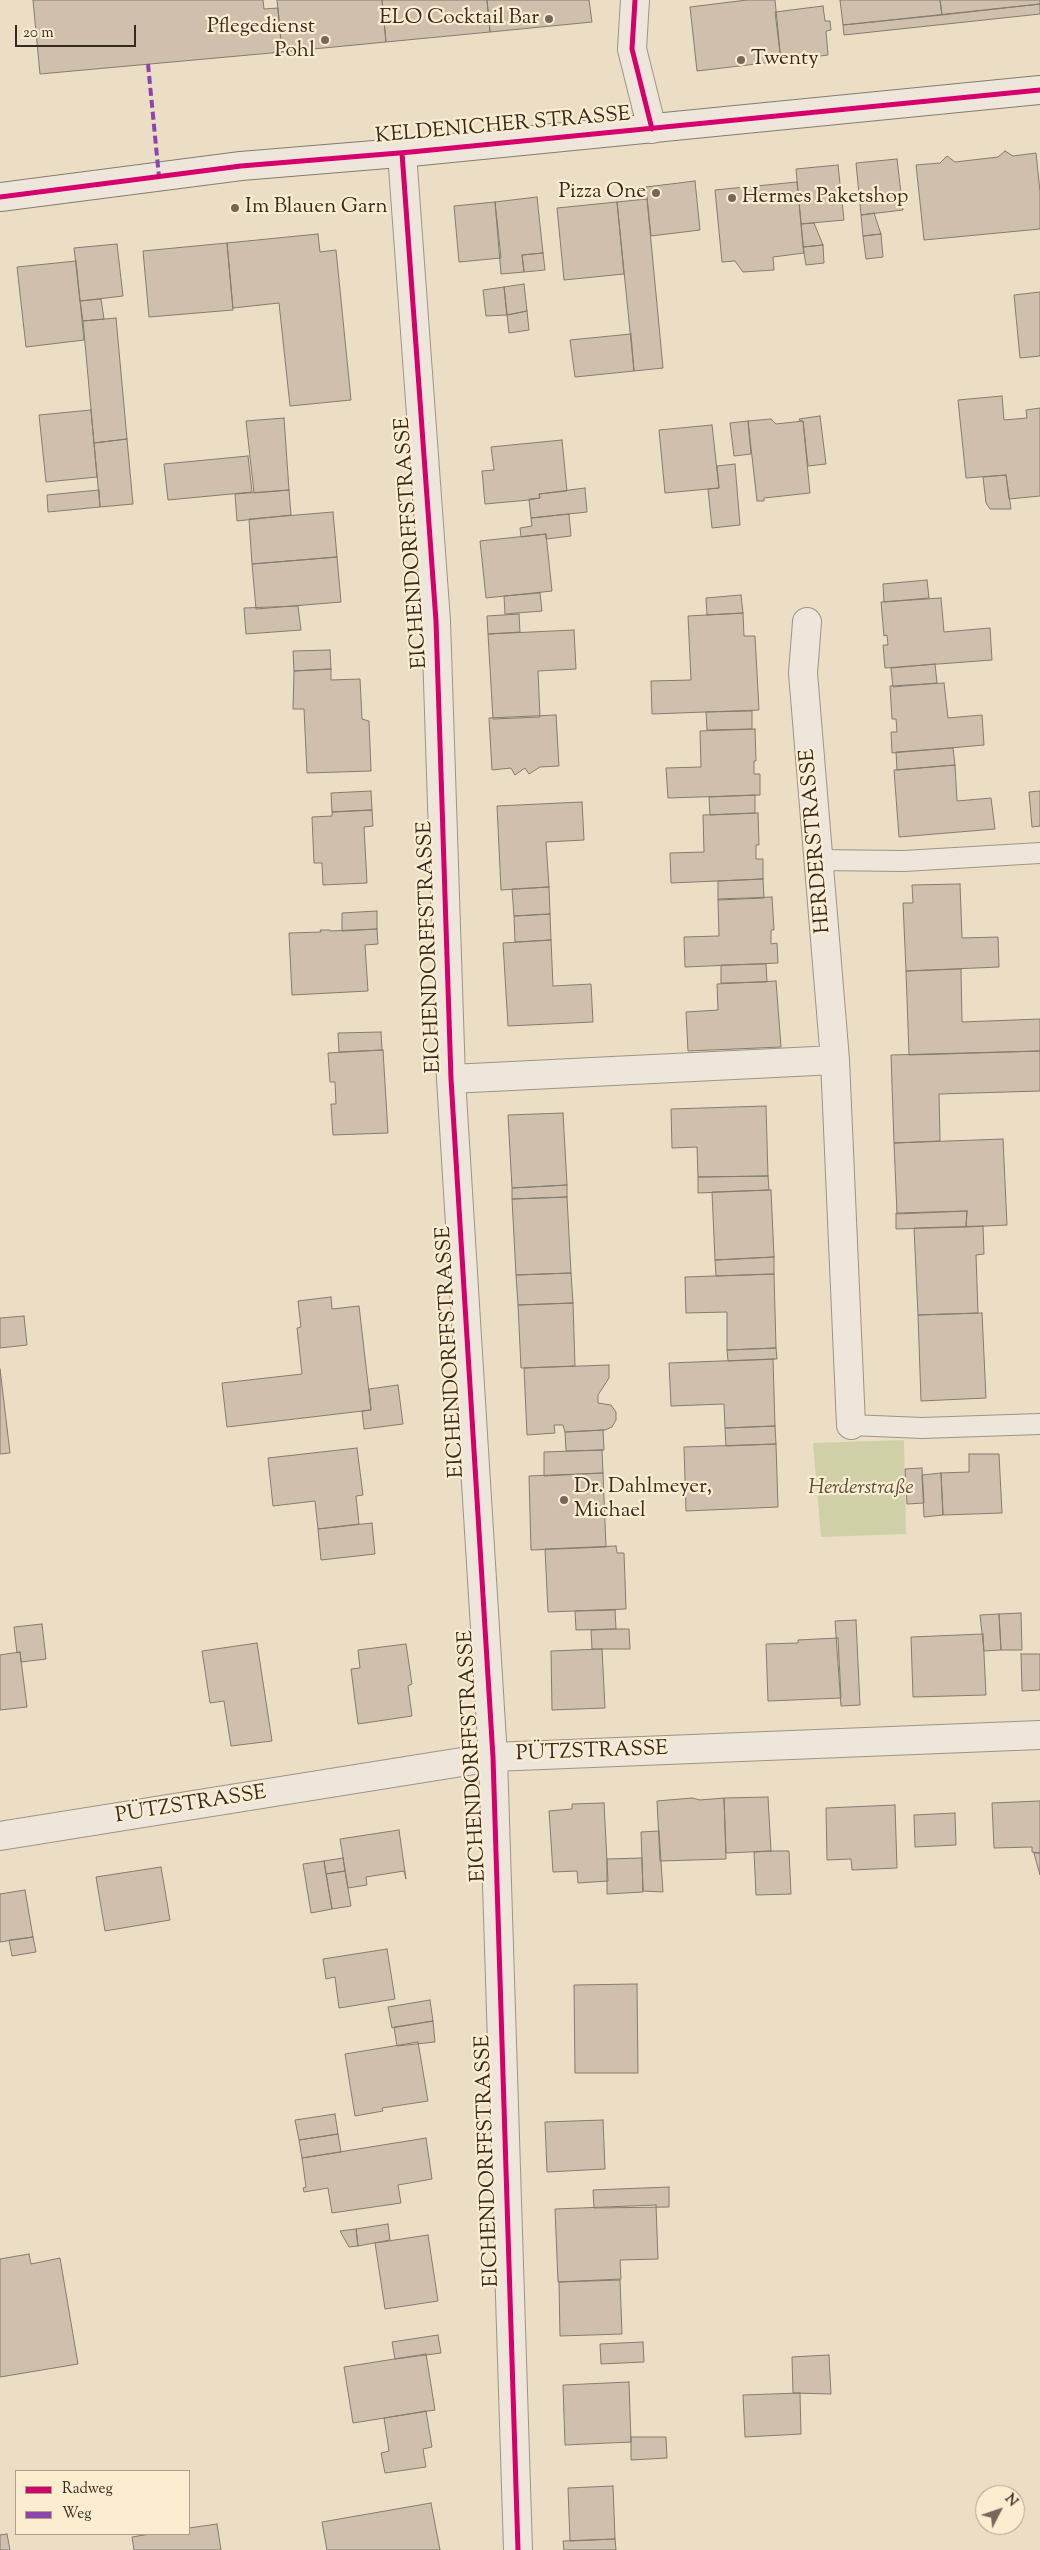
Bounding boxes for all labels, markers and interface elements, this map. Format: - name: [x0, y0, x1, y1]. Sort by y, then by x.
- place label: ELO Cocktail Bar: [379, 6, 539, 32]
- marker: ELO Cocktail Bar: [543, 13, 555, 25]
- scale bar: [18, 15, 139, 47]
- place label: Pflegedienst Pohl: [207, 15, 315, 65]
- text: 20 m: [23, 23, 54, 44]
- marker: Pflegedienst Pohl: [319, 34, 331, 46]
- place label: Twenty: [751, 47, 819, 73]
- marker: Twenty: [735, 54, 747, 66]
- street label: KELDENICHER STRASSE: [374, 103, 632, 151]
- place label: Pizza One: [559, 180, 646, 206]
- place label: Hermes Paketshop: [742, 185, 908, 211]
- marker: Pizza One: [650, 187, 662, 199]
- marker: Hermes Paketshop: [726, 192, 738, 204]
- place label: Im Blauen Garn: [245, 195, 388, 221]
- marker: Im Blauen Garn: [229, 202, 241, 214]
- street label: EICHENDORFFSTRASSE: [392, 416, 434, 670]
- street label: HERDERSTRASSE: [796, 748, 838, 934]
- street label: EICHENDORFFSTRASSE: [414, 821, 448, 1073]
- street label: EICHENDORFFSTRASSE: [433, 1225, 471, 1479]
- place label: Dr. Dahlmeyer, Michael: [574, 1475, 712, 1525]
- park label: Herderstraße: [808, 1476, 914, 1502]
- marker: Dr. Dahlmeyer, Michael: [558, 1494, 570, 1506]
- street label: EICHENDORFFSTRASSE: [455, 1629, 493, 1883]
- street label: PÜTZSTRASSE: [515, 1738, 669, 1768]
- street label: PÜTZSTRASSE: [114, 1782, 268, 1830]
- street label: EICHENDORFFSTRASSE: [472, 2035, 506, 2287]
- legend: [15, 2470, 190, 2535]
- text: Radweg: [62, 2479, 113, 2500]
- north arrow: [975, 2485, 1025, 2535]
- text: N: [999, 2490, 1022, 2512]
- text: Weg: [62, 2504, 92, 2525]

